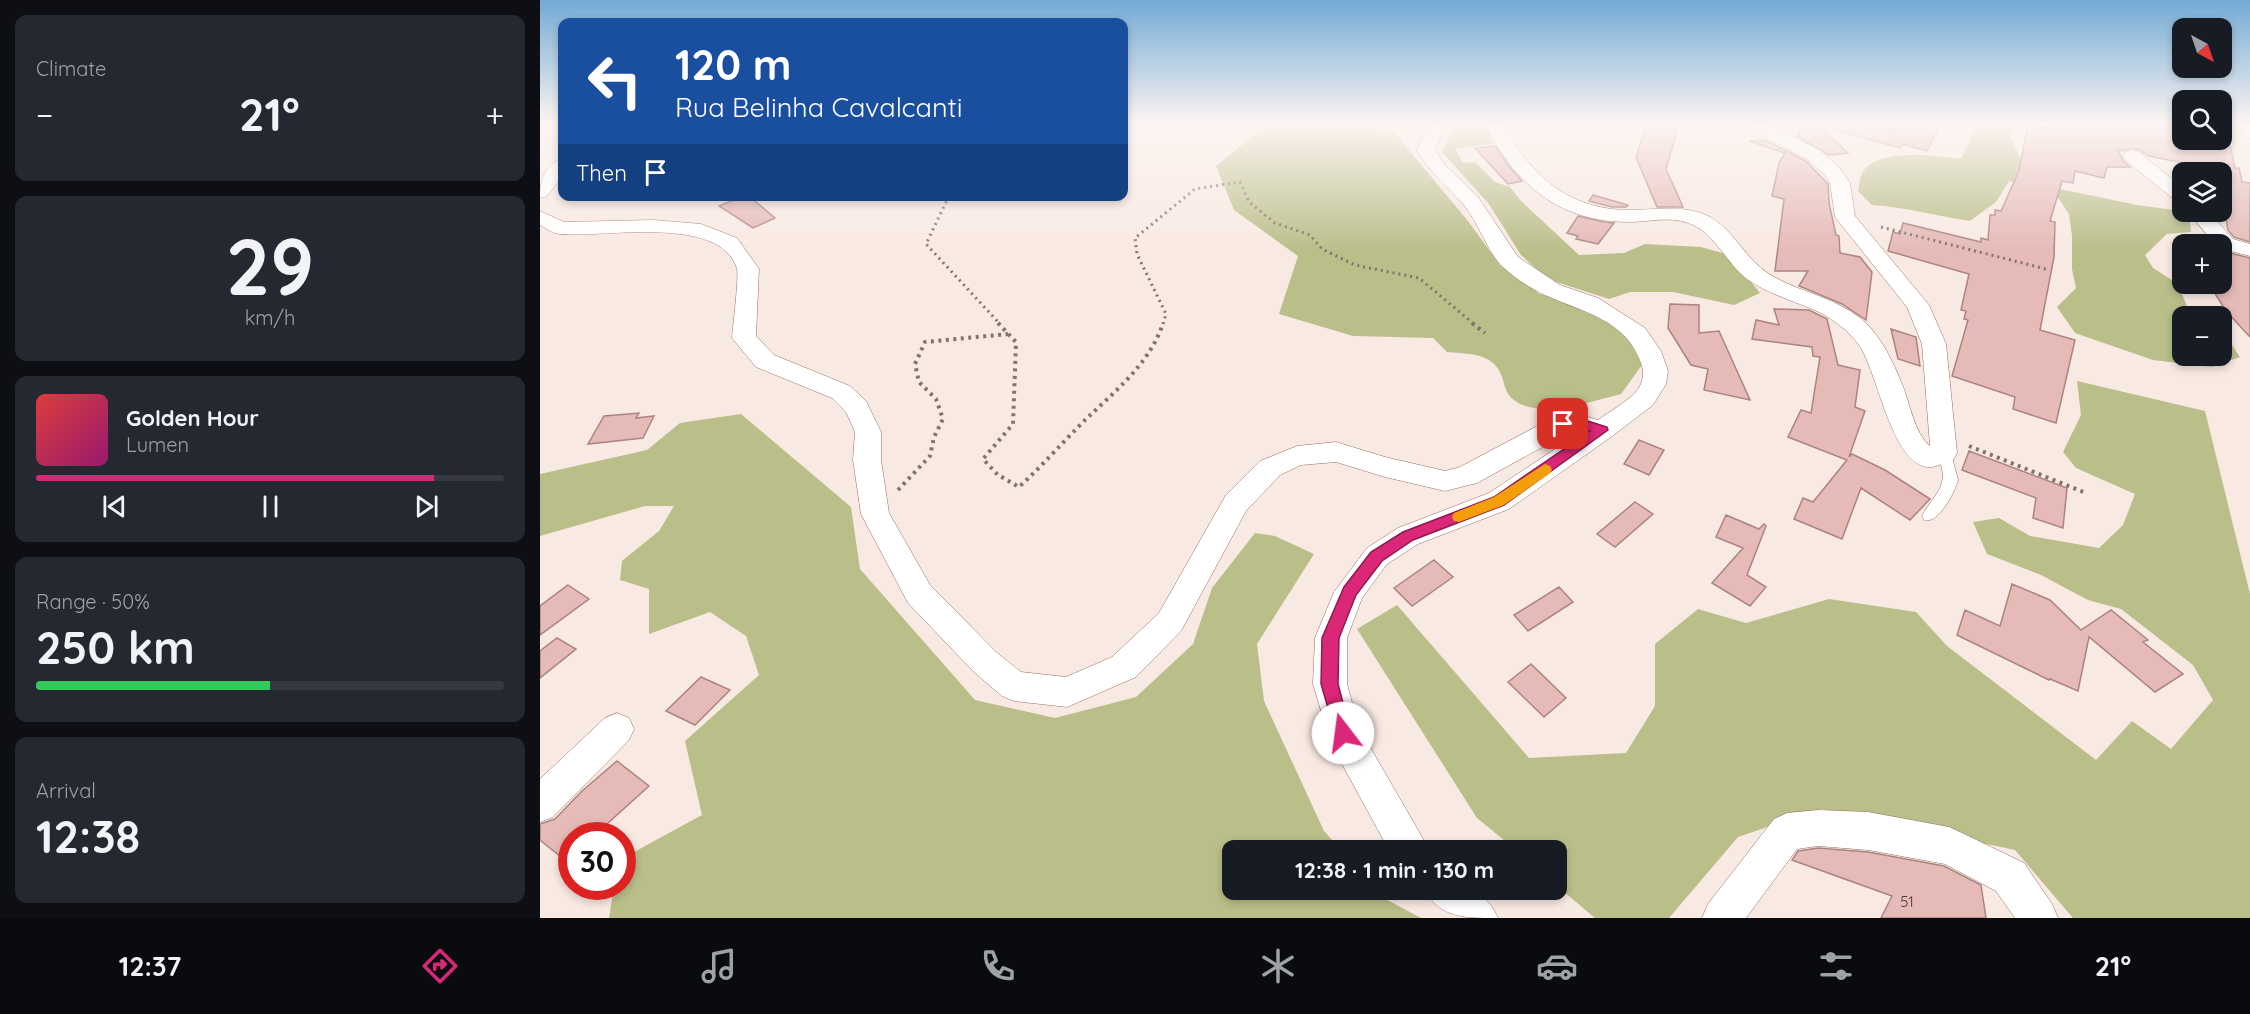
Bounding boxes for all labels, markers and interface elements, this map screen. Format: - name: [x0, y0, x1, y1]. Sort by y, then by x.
- north arrow: [2172, 18, 2232, 78]
- map controls: [2172, 18, 2232, 366]
- text: 120 m: [675, 38, 792, 91]
- icon: left: [576, 42, 654, 120]
- text: Climate: [36, 56, 106, 81]
- text: 21°: [239, 86, 300, 142]
- text: Rua Belinha Cavalcanti: [675, 90, 962, 124]
- button: search: [2172, 90, 2232, 150]
- text: −: [36, 94, 53, 135]
- text: +: [485, 94, 504, 135]
- icon: arrive: [639, 156, 672, 189]
- text: Then: [576, 159, 627, 187]
- button: layers: [2172, 162, 2232, 222]
- text: 29: [226, 217, 314, 315]
- button: +: [2172, 234, 2232, 294]
- text: km/h: [245, 305, 295, 330]
- button: −: [2172, 306, 2232, 366]
- pin: [1537, 398, 1588, 449]
- text: Golden Hour: [126, 404, 259, 432]
- icon: arrive: [1546, 407, 1579, 440]
- text: Lumen: [126, 432, 189, 457]
- icon: previous: [98, 490, 131, 523]
- icon: pause: [254, 490, 287, 523]
- icon: next: [410, 490, 443, 523]
- text: Range · 50%: [36, 589, 150, 614]
- text: 250 km: [36, 619, 195, 675]
- position arrow: [1311, 701, 1375, 765]
- text: Arrival: [36, 778, 96, 803]
- text: 12:38: [36, 808, 140, 864]
- speed limit sign: 30: [558, 822, 636, 900]
- text: 12:38 · 1 min · 130 m: [1295, 856, 1494, 884]
- house number: 51: [1900, 892, 1914, 911]
- icon: directions: [419, 945, 461, 987]
- icon: music: [698, 945, 740, 987]
- icon: phone: [977, 945, 1019, 987]
- icon: climate: [1257, 945, 1299, 987]
- icon: car: [1536, 945, 1578, 987]
- icon: filters: [1815, 945, 1857, 987]
- text: 12:37: [119, 949, 181, 983]
- text: 21°: [2095, 949, 2131, 983]

